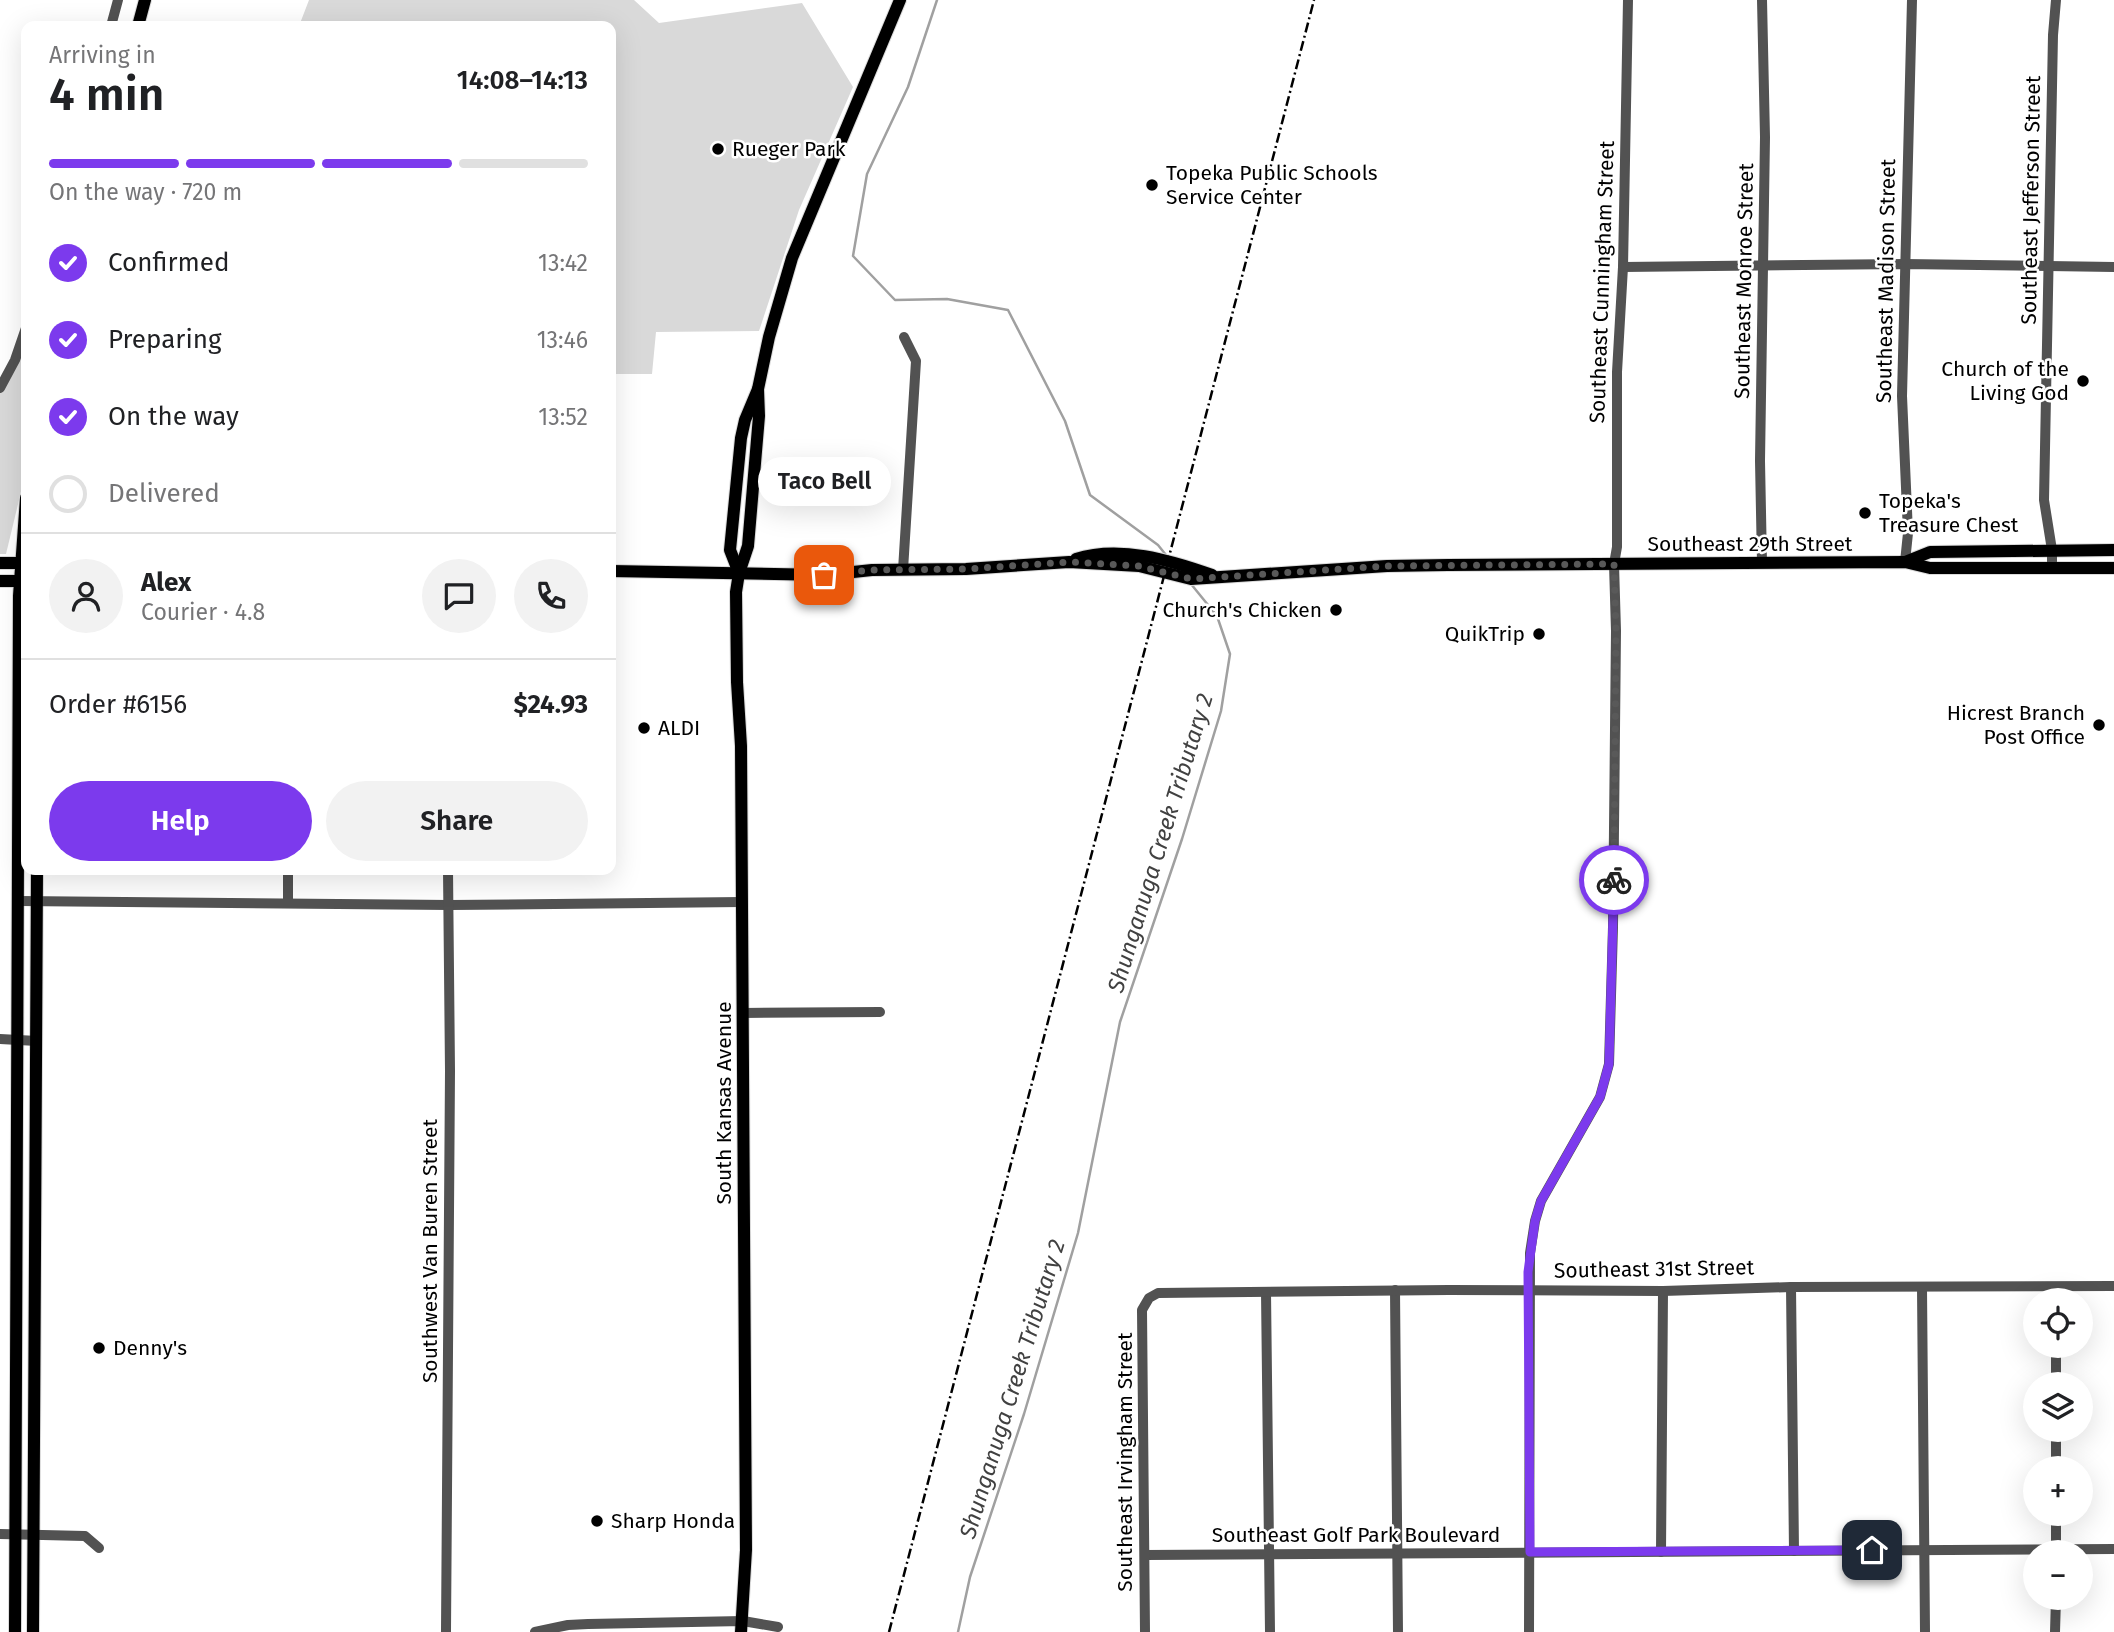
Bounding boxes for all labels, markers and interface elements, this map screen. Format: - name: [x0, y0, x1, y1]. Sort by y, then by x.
- text: Arriving in: [49, 41, 156, 69]
- text: 14:08–14:13: [457, 65, 588, 96]
- text: 4 min: [49, 67, 164, 122]
- street label: Southeast Jefferson Street: [2016, 75, 2046, 325]
- place label: Rueger Park: [732, 136, 846, 162]
- street label: Southeast Cunningham Street: [1584, 140, 1620, 424]
- marker: Rueger Park: [710, 141, 726, 157]
- street label: Southeast Madison Street: [1871, 158, 1901, 403]
- place label: Topeka Public Schools Service Center: [1166, 160, 1378, 210]
- street label: Southeast Monroe Street: [1729, 162, 1759, 399]
- marker: Topeka Public Schools Service Center: [1144, 177, 1160, 193]
- text: On the way · 720 m: [49, 178, 242, 206]
- icon: check: [49, 244, 87, 282]
- text: Confirmed: [108, 247, 229, 278]
- text: 13:42: [538, 249, 588, 277]
- icon: check: [49, 321, 87, 359]
- text: Preparing: [108, 324, 221, 355]
- text: 13:46: [537, 326, 588, 354]
- place label: Church of the Living God: [1941, 356, 2069, 406]
- marker: Church of the Living God: [2075, 373, 2091, 389]
- icon: check: [49, 398, 87, 436]
- text: On the way: [108, 401, 239, 432]
- text: 13:52: [538, 403, 588, 431]
- callout: Taco Bell: [758, 456, 890, 505]
- text: Taco Bell: [778, 467, 871, 495]
- text: Delivered: [108, 478, 220, 509]
- place label: Topeka's Treasure Chest: [1879, 488, 2019, 538]
- marker: Topeka's Treasure Chest: [1857, 505, 1873, 521]
- street label: Southeast 29th Street: [1648, 531, 1853, 557]
- pin: [794, 545, 854, 605]
- icon: bag: [805, 556, 843, 594]
- button: person: [49, 559, 123, 633]
- button: chat: [422, 559, 496, 633]
- button: phone: [514, 559, 588, 633]
- text: Alex: [141, 567, 191, 598]
- place label: Church's Chicken: [1162, 597, 1322, 623]
- text: Courier · 4.8: [141, 598, 265, 626]
- marker: Church's Chicken: [1328, 602, 1344, 618]
- place label: QuikTrip: [1445, 621, 1525, 647]
- marker: QuikTrip: [1531, 626, 1547, 642]
- text: Order #6156: [49, 689, 187, 720]
- text: $24.93: [513, 689, 588, 720]
- water label: Shunganuga Creek Tributary 2: [1101, 690, 1219, 997]
- place label: Hicrest Branch Post Office: [1947, 700, 2085, 750]
- place label: ALDI: [658, 715, 700, 741]
- marker: Hicrest Branch Post Office: [2091, 717, 2107, 733]
- marker: ALDI: [636, 720, 652, 736]
- button: Help: [49, 781, 312, 861]
- button: Share: [326, 781, 588, 861]
- courier: [1579, 845, 1649, 915]
- icon: bike: [1595, 861, 1633, 899]
- street label: South Kansas Avenue: [711, 1001, 737, 1205]
- street label: Southwest Van Buren Street: [417, 1119, 443, 1383]
- water label: Shunganuga Creek Tributary 2: [953, 1236, 1071, 1543]
- street label: Southeast 31st Street: [1554, 1254, 1755, 1284]
- map controls: [2023, 1288, 2093, 1610]
- button: locate: [2023, 1288, 2093, 1358]
- street label: Southeast Irvingham Street: [1112, 1332, 1138, 1592]
- place label: Denny's: [113, 1335, 187, 1361]
- marker: Denny's: [91, 1340, 107, 1356]
- button: layers: [2023, 1372, 2093, 1442]
- button: +: [2023, 1456, 2093, 1526]
- place label: Sharp Honda: [611, 1508, 735, 1534]
- marker: Sharp Honda: [589, 1513, 605, 1529]
- pin: [1842, 1520, 1902, 1580]
- street label: Southeast Golf Park Boulevard: [1212, 1522, 1500, 1548]
- icon: home: [1853, 1531, 1891, 1569]
- button: −: [2023, 1540, 2093, 1610]

